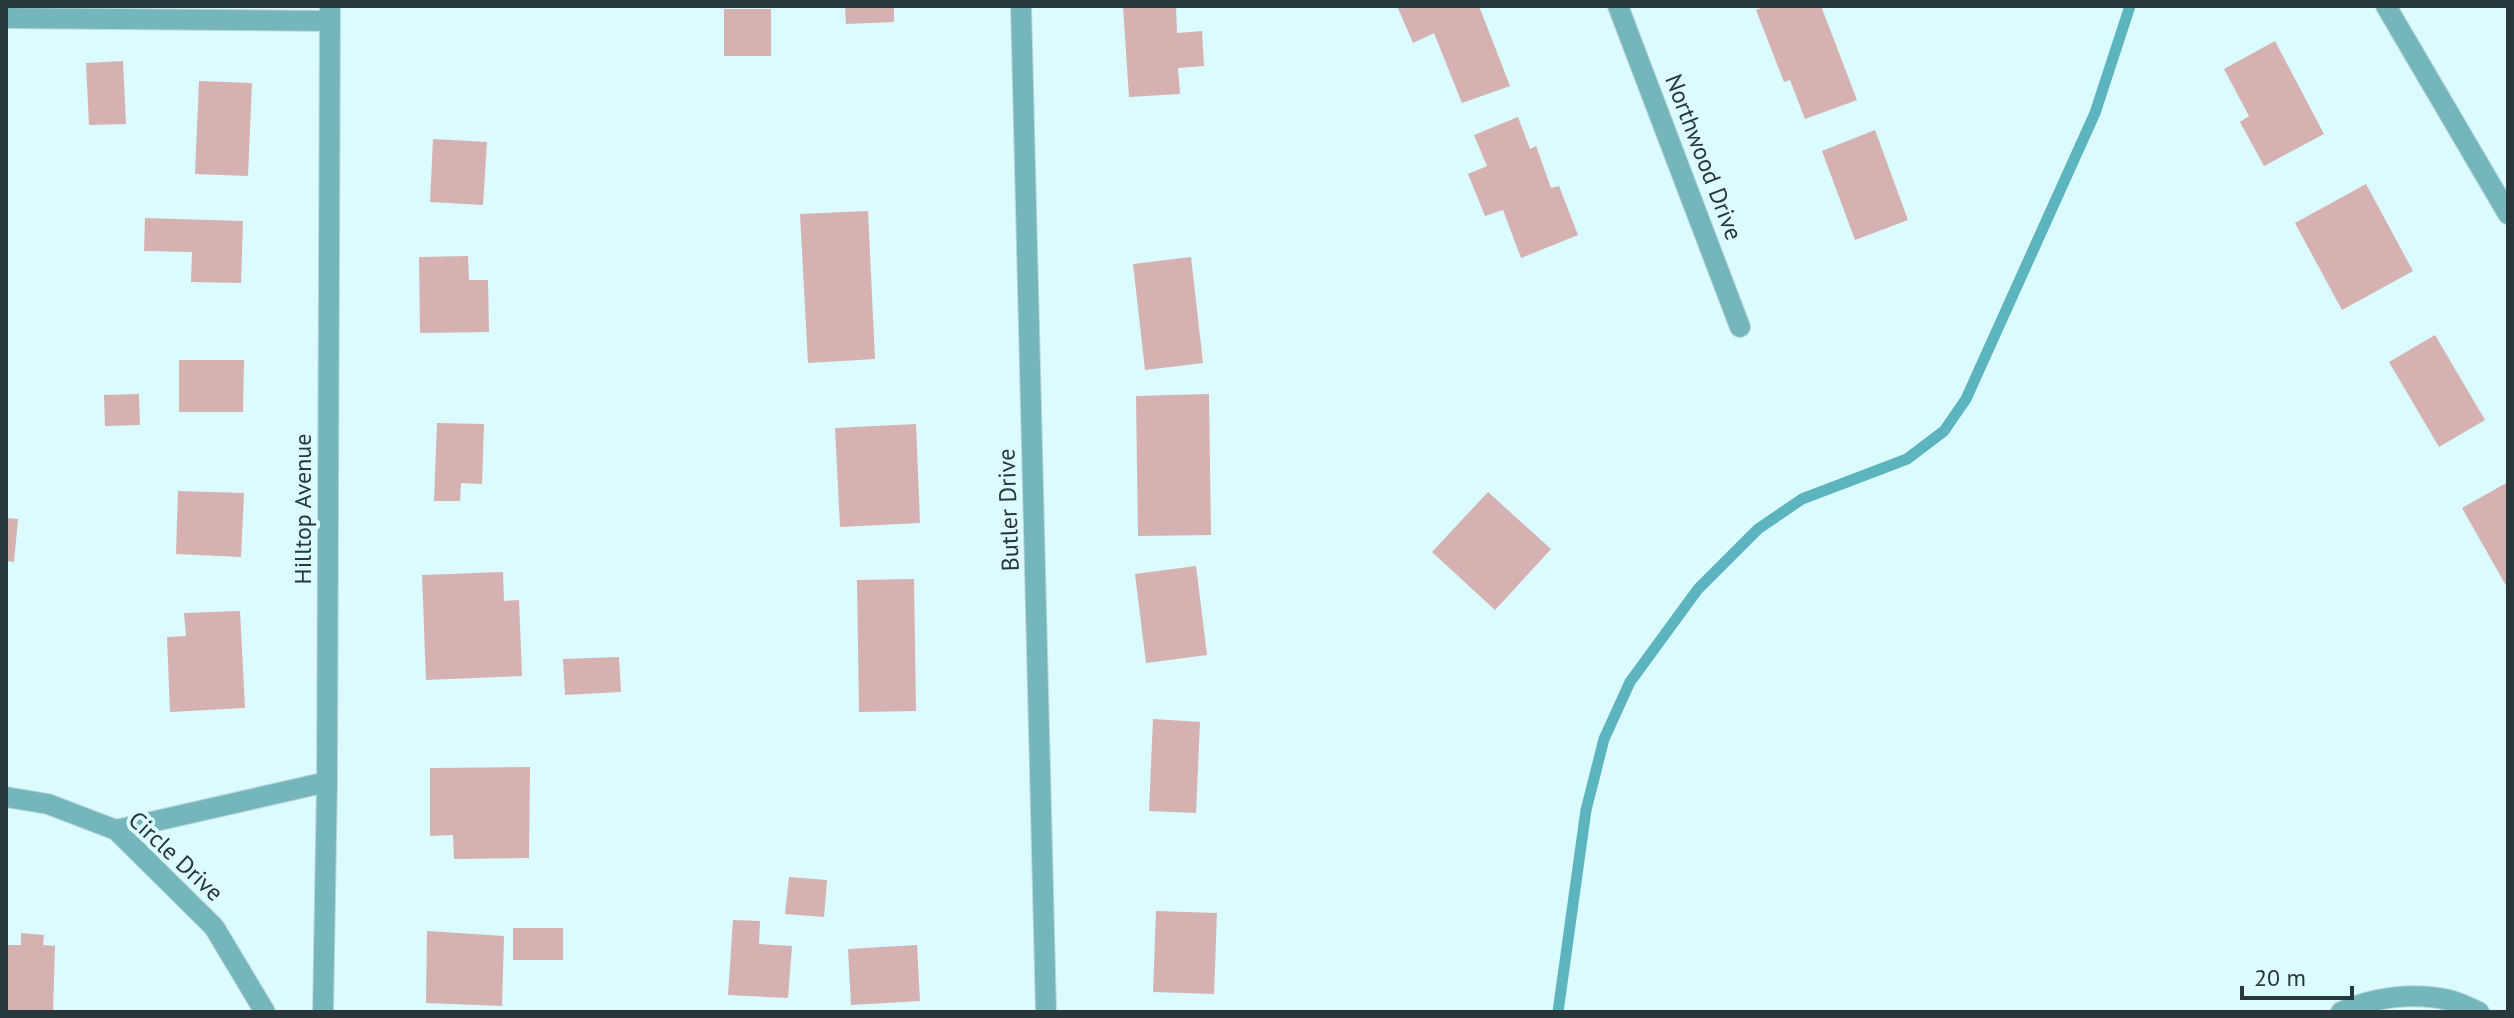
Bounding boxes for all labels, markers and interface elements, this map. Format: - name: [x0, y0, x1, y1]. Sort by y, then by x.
- street label: Northwood Drive: [1658, 70, 1750, 244]
- street label: Hilltop Avenue: [287, 434, 318, 584]
- street label: Butler Drive: [990, 448, 1026, 572]
- street label: Circle Drive: [122, 804, 230, 908]
- scale bar: [2242, 950, 2352, 1000]
- text: 20 m: [2254, 962, 2306, 993]

